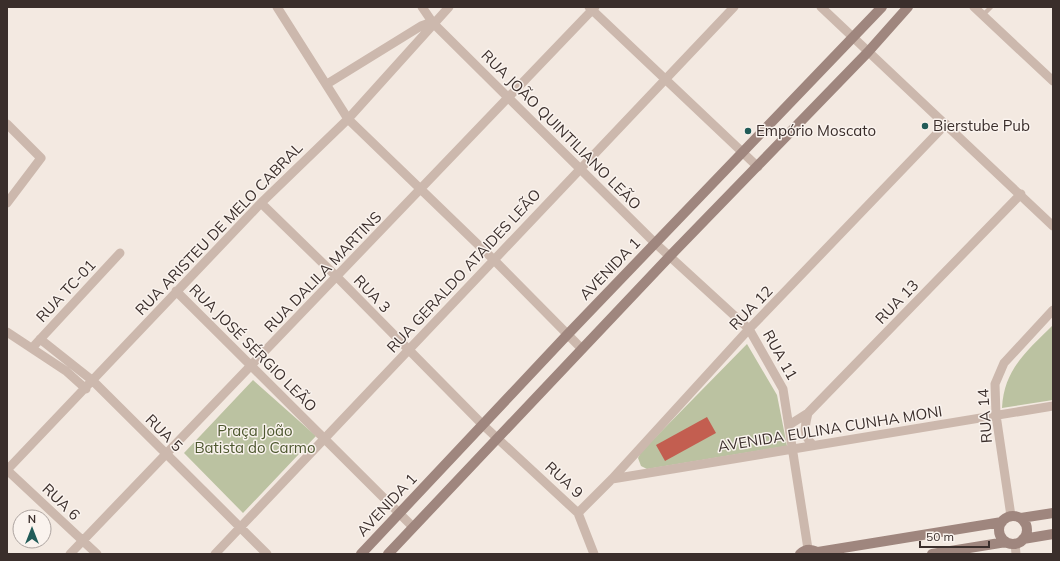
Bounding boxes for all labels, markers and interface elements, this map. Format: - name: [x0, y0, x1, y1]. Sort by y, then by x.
- street label: RUA JOÃO QUINTILIANO LEÃO: [477, 46, 645, 214]
- place label: Bierstube Pub: [933, 116, 1030, 135]
- place label: Empório Moscato: [756, 121, 876, 140]
- marker: Bierstube Pub: [920, 121, 930, 131]
- marker: Empório Moscato: [743, 126, 753, 136]
- street label: RUA ARISTEU DE MELO CABRAL: [131, 138, 306, 319]
- street label: RUA GERALDO ATAIDES LEÃO: [383, 185, 545, 357]
- street label: RUA DALILA MARTINS: [260, 207, 385, 336]
- street label: AVENIDA 1: [575, 233, 644, 304]
- street label: RUA TC-01: [32, 255, 99, 326]
- street label: RUA 3: [350, 271, 395, 317]
- street label: RUA 13: [871, 276, 922, 328]
- street label: RUA JOSÉ SÉRGIO LEÃO: [186, 280, 321, 415]
- street label: RUA 12: [725, 282, 776, 334]
- street label: RUA 11: [759, 326, 802, 383]
- street label: RUA 14: [973, 388, 996, 444]
- street label: AVENIDA EULINA CUNHA MONI: [716, 401, 943, 456]
- street label: RUA 5: [142, 410, 187, 455]
- park label: Praça João Batista do Carmo: [194, 421, 316, 457]
- street label: RUA 9: [541, 457, 587, 502]
- street label: AVENIDA 1: [353, 469, 421, 540]
- street label: RUA 6: [38, 479, 84, 524]
- north arrow: [12, 509, 52, 549]
- text: N: [28, 512, 36, 526]
- scale bar: [920, 523, 989, 549]
- text: 50 m: [926, 529, 954, 544]

